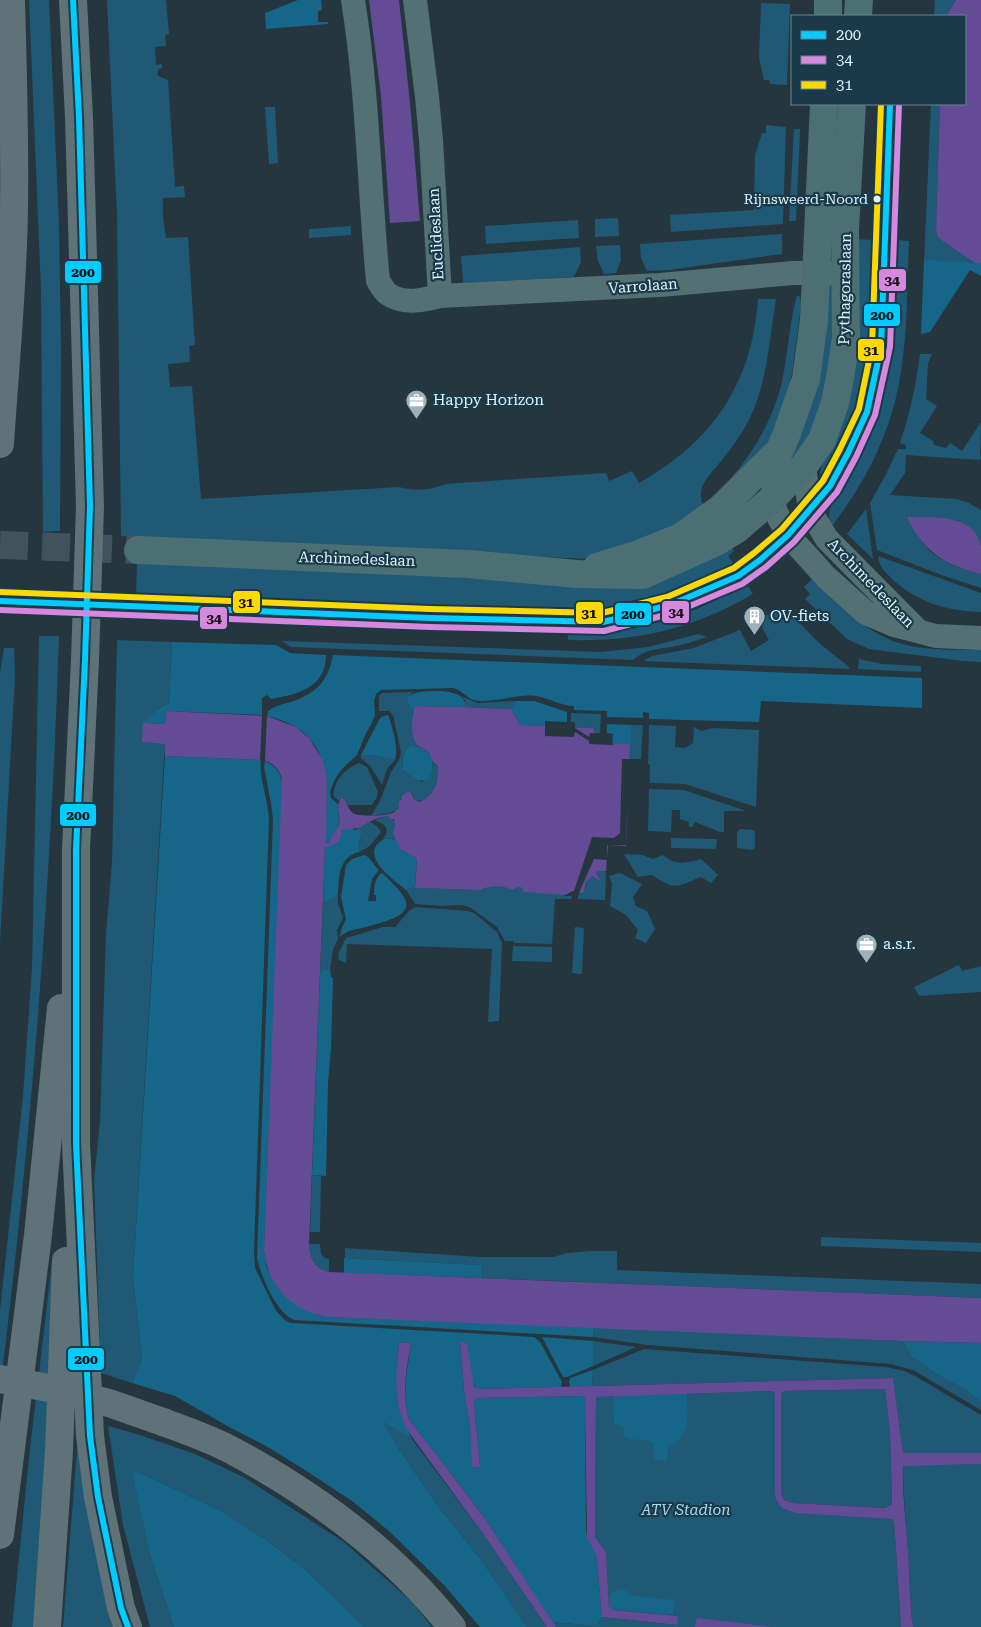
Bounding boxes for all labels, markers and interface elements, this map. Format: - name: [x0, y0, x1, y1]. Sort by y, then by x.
- legend: [791, 15, 966, 105]
- text: 200: [836, 26, 861, 44]
- text: 34: [836, 51, 853, 69]
- text: 31: [836, 76, 853, 94]
- street label: Euclideslaan: [425, 187, 447, 280]
- place label: Rijnsweerd-Noord: [744, 191, 868, 207]
- marker: Rijnsweerd-Noord: [872, 194, 882, 204]
- street label: Pythagoraslaan: [835, 233, 855, 345]
- line badge: 200: [64, 260, 102, 284]
- text: 200: [71, 264, 95, 280]
- line badge: 34: [878, 268, 907, 292]
- text: 34: [884, 272, 900, 288]
- street label: Varrolaan: [608, 275, 679, 297]
- line badge: 200: [863, 303, 901, 327]
- text: 200: [870, 307, 894, 323]
- line badge: 31: [857, 338, 885, 362]
- text: 31: [863, 342, 879, 358]
- office icon: Happy Horizon: [405, 388, 429, 419]
- place label: Happy Horizon: [433, 391, 544, 409]
- street label: Archimedeslaan: [824, 535, 918, 631]
- street label: Archimedeslaan: [298, 548, 416, 570]
- line badge: 31: [232, 590, 261, 614]
- text: 31: [238, 594, 254, 610]
- line badge: 34: [661, 600, 690, 624]
- line badge: 31: [575, 601, 604, 625]
- line badge: 200: [614, 602, 652, 626]
- text: 34: [668, 604, 684, 620]
- building icon: OV-fiets: [742, 604, 766, 635]
- text: 31: [581, 605, 597, 621]
- line badge: 34: [199, 606, 228, 630]
- text: 200: [621, 606, 645, 622]
- place label: OV-fiets: [770, 607, 829, 625]
- text: 34: [206, 610, 222, 626]
- line badge: 200: [59, 803, 97, 827]
- text: 200: [66, 807, 90, 823]
- office icon: a.s.r.: [855, 932, 879, 963]
- place label: a.s.r.: [883, 935, 916, 953]
- line badge: 200: [67, 1347, 105, 1371]
- text: 200: [74, 1351, 98, 1367]
- park label: ATV Stadion: [641, 1501, 731, 1519]

